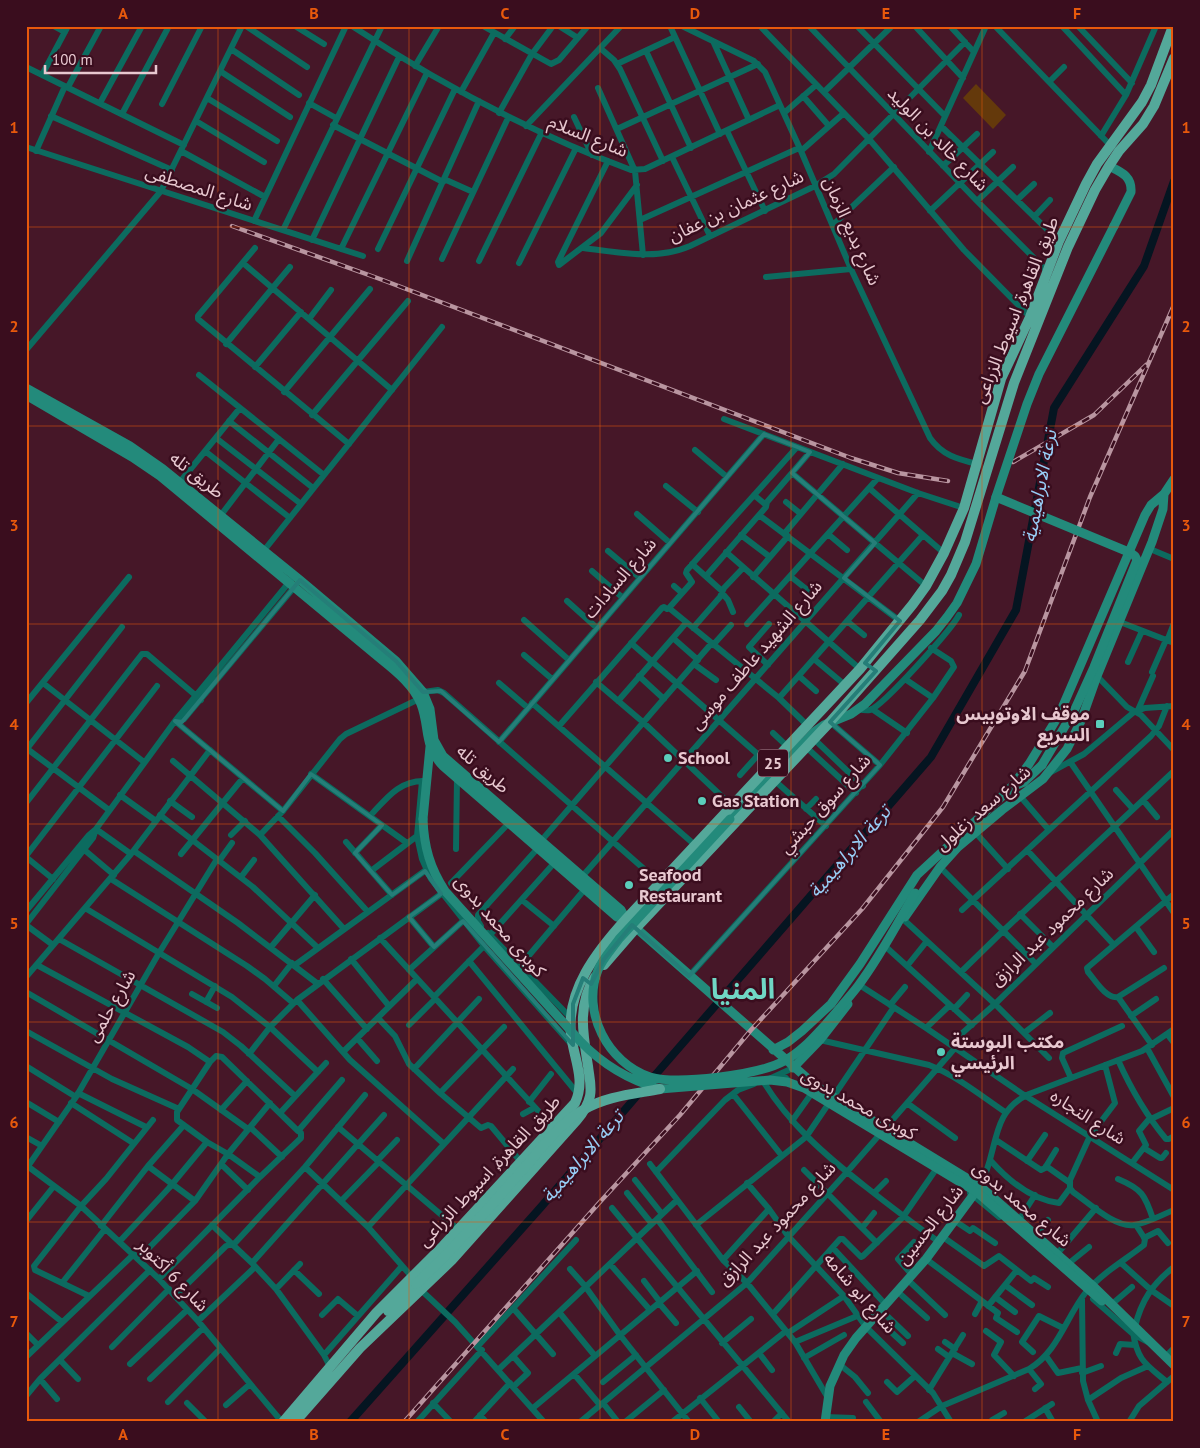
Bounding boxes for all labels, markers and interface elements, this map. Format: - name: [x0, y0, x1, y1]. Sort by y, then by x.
- text: A: [118, 3, 128, 23]
- text: B: [309, 3, 319, 23]
- text: C: [501, 3, 510, 23]
- text: D: [690, 3, 700, 23]
- text: E: [882, 3, 890, 23]
- text: F: [1073, 3, 1081, 23]
- scale bar: [45, 42, 156, 74]
- text: 100 m: [52, 50, 93, 69]
- street label: شارع خالد بن الوليد: [881, 82, 994, 198]
- street label: شارع السلام: [544, 109, 631, 165]
- text: 1: [9, 117, 19, 137]
- text: 1: [1181, 117, 1191, 137]
- street label: شارع المصطفى: [142, 159, 256, 219]
- street label: شارع عثمان بن عفان: [664, 164, 808, 250]
- street label: شارع بديع الزمان: [816, 173, 887, 290]
- street label: طريق القاهرة, اسيوط الزراعى: [968, 213, 1064, 407]
- text: 2: [9, 316, 19, 336]
- text: 2: [1181, 316, 1191, 336]
- water label: ترعة الابراهيمية: [1016, 425, 1062, 544]
- street label: طريق تله: [165, 446, 229, 503]
- text: 3: [9, 515, 19, 535]
- text: 3: [1181, 515, 1191, 535]
- street label: شارع السادات: [578, 532, 663, 625]
- street label: شارع الشهيد عاطف موسى: [684, 575, 829, 736]
- place label: موقف الاوتوبيس السريع: [956, 702, 1090, 748]
- text: 4: [9, 714, 19, 734]
- text: 4: [1181, 714, 1191, 734]
- marker: موقف الاوتوبيس السريع: [1094, 718, 1106, 730]
- street label: طريق تله: [452, 739, 515, 798]
- place label: School: [678, 746, 730, 769]
- street label: شارع سوق حبشي: [774, 749, 878, 860]
- road number: 25: [758, 750, 788, 776]
- marker: School: [662, 752, 674, 764]
- street label: شارع سعد زغلول: [930, 760, 1037, 858]
- place label: Gas Station: [712, 789, 799, 812]
- marker: Gas Station: [696, 795, 708, 807]
- water label: ترعة الابراهيمية: [802, 798, 897, 902]
- street label: شارع محمود عبد الرازق: [985, 862, 1120, 994]
- place label: Seafood Restaurant: [639, 863, 723, 907]
- street label: كوبرى محمد بدوى: [450, 870, 551, 982]
- marker: Seafood Restaurant: [623, 879, 635, 891]
- text: 5: [9, 913, 19, 933]
- text: 5: [1181, 913, 1191, 933]
- street label: شارع حلمى: [81, 966, 143, 1047]
- district label: المنيا: [711, 970, 775, 1007]
- place label: مكتب البوستة الرئيسي: [951, 1030, 1064, 1077]
- marker: مكتب البوستة الرئيسي: [935, 1046, 947, 1058]
- street label: كوبرى محمد بدوى: [798, 1062, 921, 1145]
- street label: شارع التجاره: [1045, 1084, 1130, 1152]
- street label: طريق القاهرة, اسيوط الزراعى: [412, 1090, 565, 1251]
- water label: ترعة الابراهيمية: [535, 1103, 630, 1207]
- text: 6: [9, 1112, 19, 1132]
- text: 6: [1181, 1112, 1191, 1132]
- street label: شارع محمود عبد الرازق: [713, 1156, 843, 1293]
- street label: شارع محمد بدوى: [966, 1156, 1076, 1254]
- street label: شارع الحسين: [891, 1180, 970, 1271]
- street label: شارع 6 أكتوبر: [130, 1232, 214, 1318]
- street label: شارع ابو شامه: [817, 1247, 902, 1340]
- text: 7: [9, 1311, 19, 1331]
- text: 7: [1181, 1311, 1191, 1331]
- text: A: [118, 1424, 128, 1444]
- text: B: [309, 1424, 319, 1444]
- text: C: [501, 1424, 510, 1444]
- text: D: [690, 1424, 700, 1444]
- text: E: [882, 1424, 890, 1444]
- text: F: [1073, 1424, 1081, 1444]

